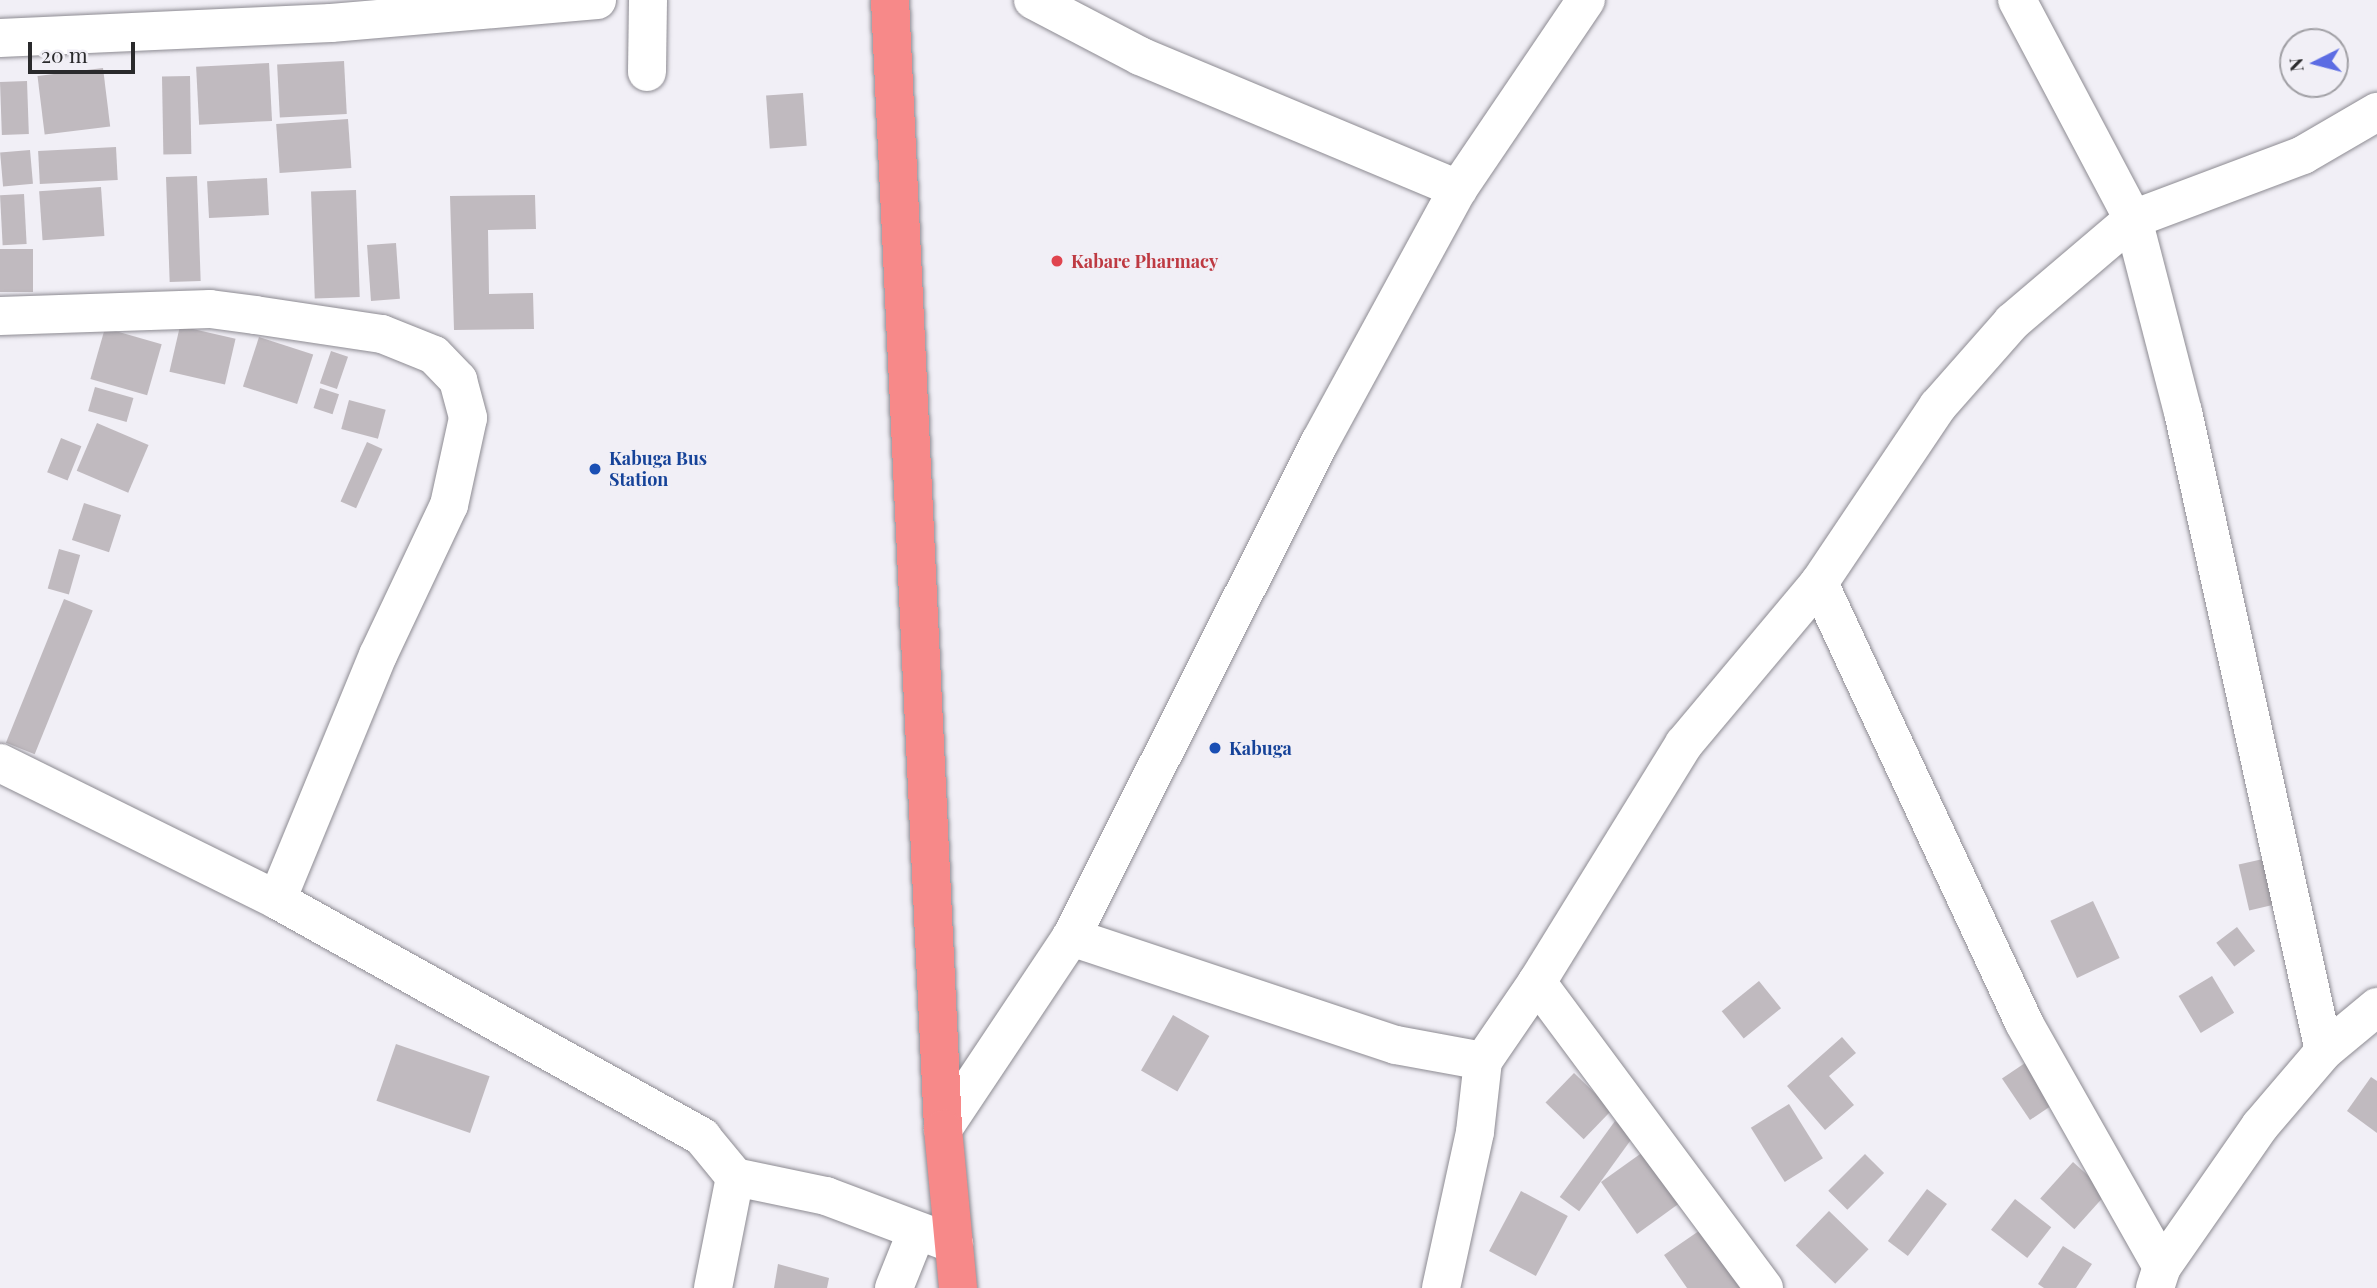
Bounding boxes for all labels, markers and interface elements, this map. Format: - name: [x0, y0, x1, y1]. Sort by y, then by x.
- scale bar: [32, 28, 138, 72]
- north arrow: [2279, 28, 2349, 98]
- text: 20 m: [41, 40, 88, 68]
- text: N: [2281, 57, 2309, 73]
- place label: Kabare Pharmacy: [1071, 250, 1218, 272]
- marker: Kabare Pharmacy: [1049, 253, 1065, 269]
- place label: Kabuga Bus Station: [609, 448, 707, 490]
- marker: Kabuga Bus Station: [587, 461, 603, 477]
- place label: Kabuga: [1229, 737, 1292, 759]
- marker: Kabuga: [1207, 740, 1223, 756]

